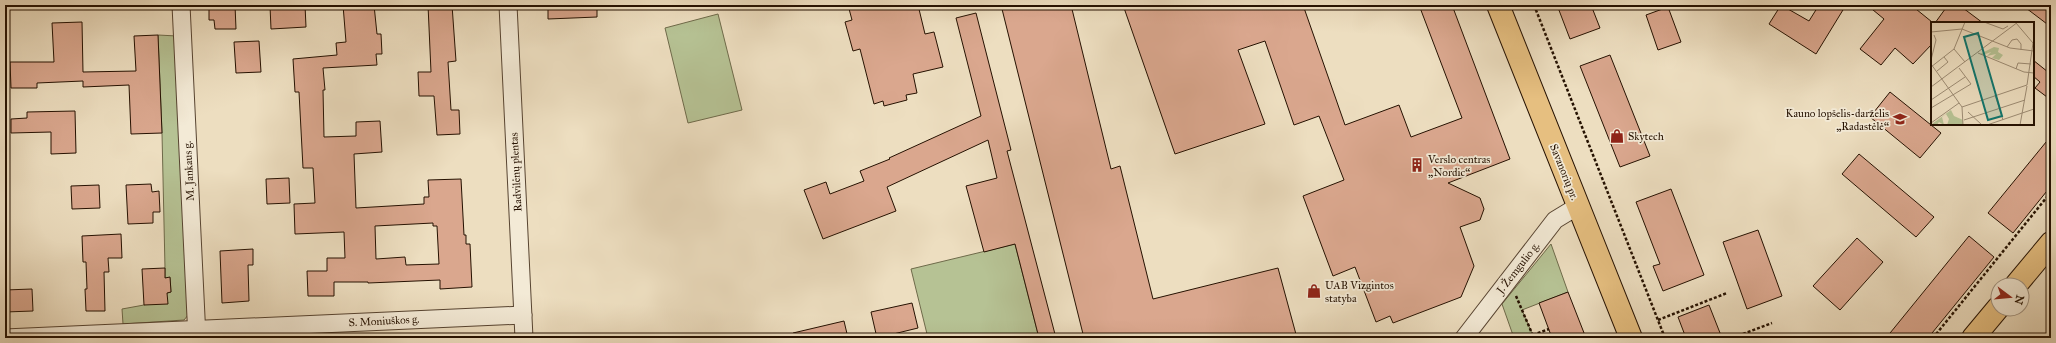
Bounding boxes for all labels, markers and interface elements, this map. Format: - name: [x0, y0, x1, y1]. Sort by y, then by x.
- inset map: [1931, 22, 2034, 125]
- place label: Kauno lopšelis-darželis „Radastėlė“: [1786, 107, 1889, 133]
- school or university icon: Kauno lopšelis-darželis „Radastėlė“: [1892, 111, 1908, 127]
- shop icon: Skytech: [1609, 128, 1625, 144]
- place label: Skytech: [1628, 130, 1664, 143]
- street label: Radvilėnų plentas: [507, 132, 525, 212]
- street label: M. Jankaus g.: [181, 141, 198, 201]
- street label: Savanorių pr.: [1547, 142, 1581, 202]
- place label: Verslo centras „Nordic“: [1427, 153, 1490, 179]
- building icon: Verslo centras „Nordic“: [1409, 157, 1425, 173]
- street label: J. Žemgulio g.: [1492, 239, 1543, 298]
- north arrow: [1990, 277, 2030, 317]
- place label: UAB Vizgintos statyba: [1325, 279, 1394, 305]
- shop icon: UAB Vizgintos statyba: [1306, 283, 1322, 299]
- text: N: [2011, 293, 2027, 307]
- street label: S. Moniuškos g.: [348, 313, 420, 329]

